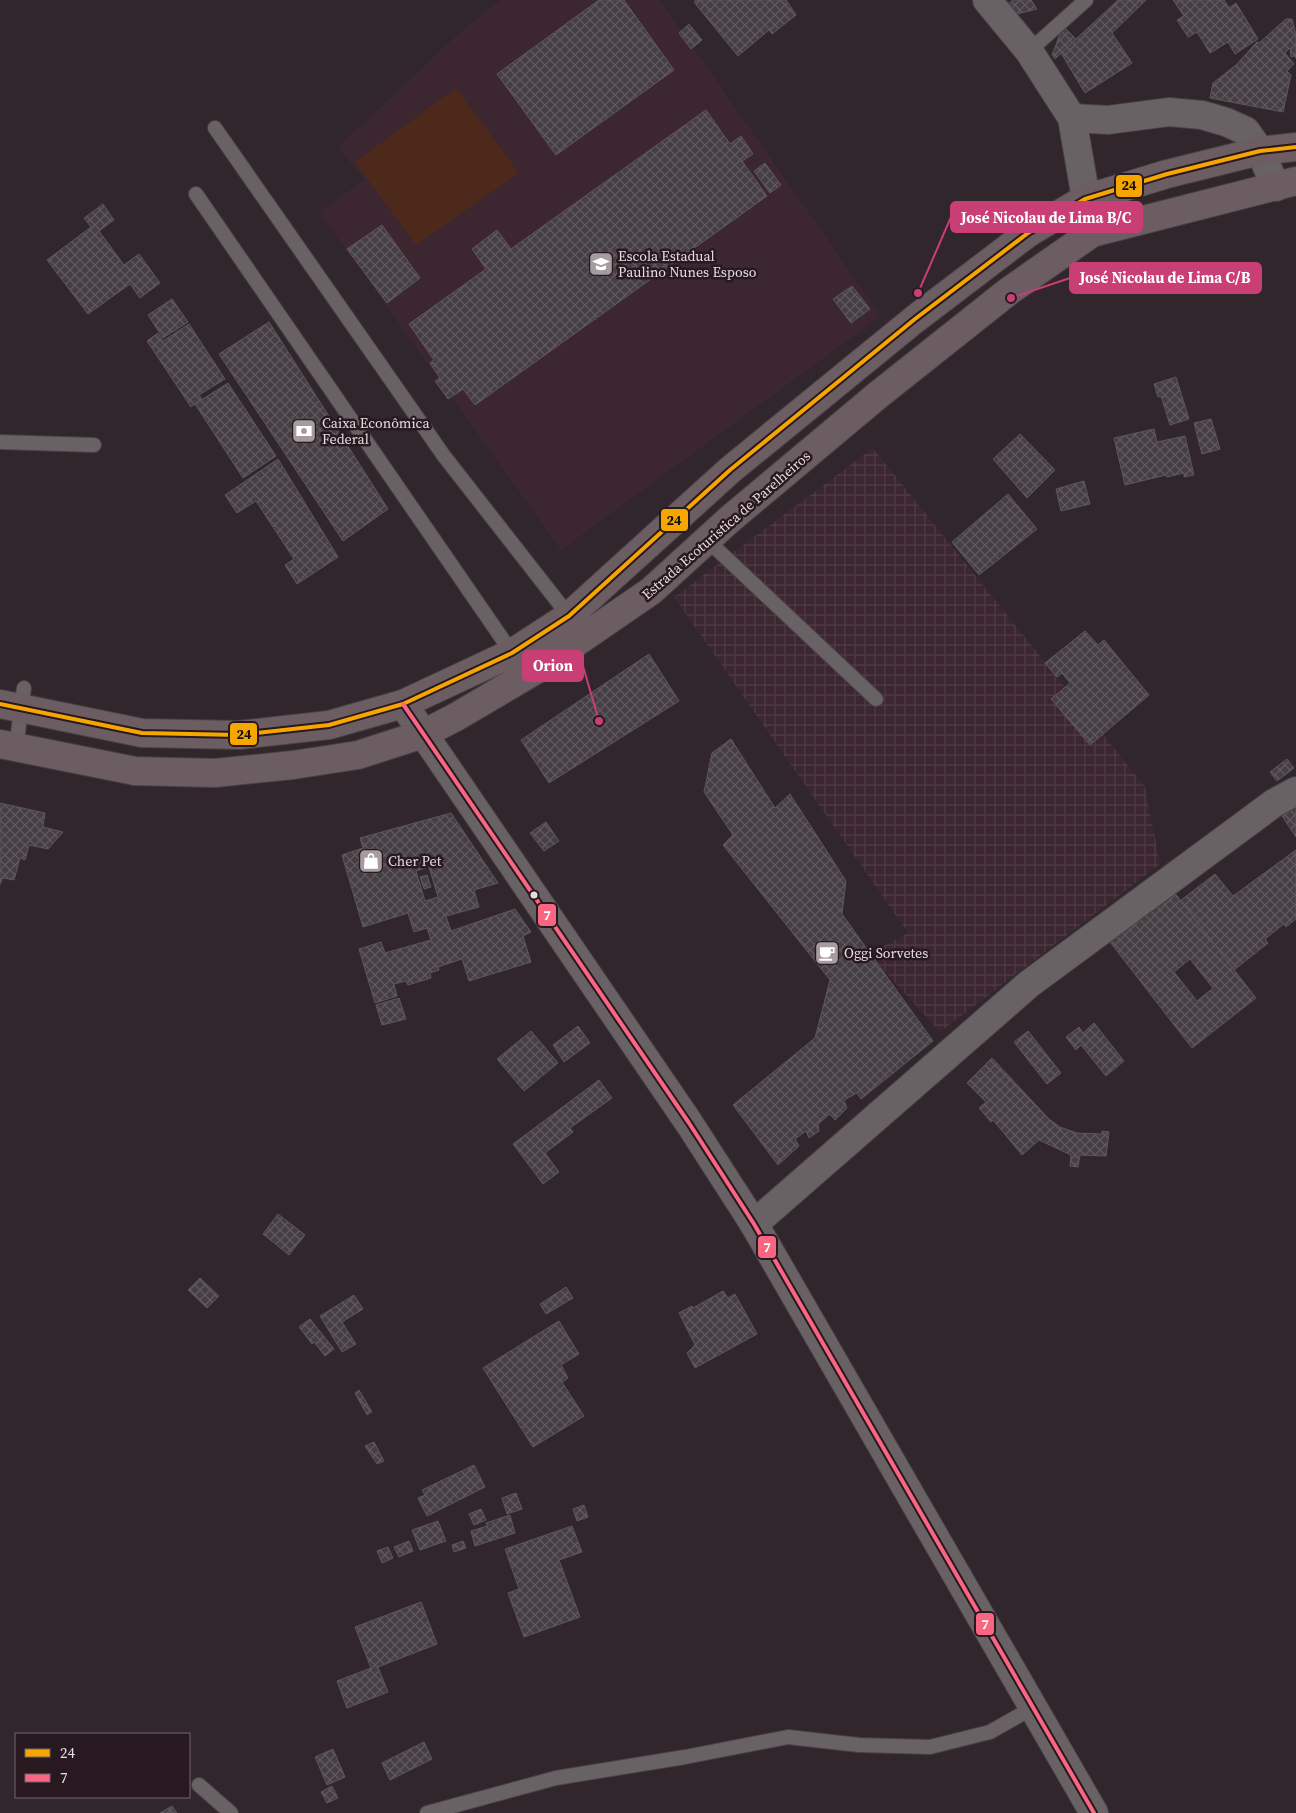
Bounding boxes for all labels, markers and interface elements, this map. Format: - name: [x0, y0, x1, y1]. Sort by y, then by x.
- line badge: 24: [1115, 174, 1143, 198]
- text: 24: [1121, 175, 1137, 195]
- callout: José Nicolau de Lima B/C: [951, 202, 1142, 232]
- text: José Nicolau de Lima B/C: [960, 207, 1131, 228]
- place label: Escola Estadual Paulino Nunes Esposo: [618, 246, 757, 282]
- school or university icon: Escola Estadual Paulino Nunes Esposo: [588, 251, 614, 277]
- callout: José Nicolau de Lima C/B: [1070, 263, 1261, 293]
- text: José Nicolau de Lima C/B: [1079, 267, 1251, 288]
- place label: Caixa Econômica Federal: [322, 413, 430, 449]
- bank icon: Caixa Econômica Federal: [291, 418, 317, 444]
- street label: Estrada Ecoturistica de Parelheiros: [637, 446, 815, 604]
- line badge: 24: [660, 508, 689, 532]
- text: 24: [666, 510, 682, 530]
- callout: Orion: [523, 651, 583, 681]
- text: Orion: [533, 655, 573, 676]
- line badge: 24: [229, 722, 258, 746]
- text: 24: [236, 724, 252, 744]
- shop icon: Cher Pet: [358, 848, 384, 874]
- place label: Cher Pet: [388, 851, 442, 871]
- unlabelled marker: [529, 890, 539, 900]
- line badge: 7: [537, 903, 557, 927]
- text: 7: [543, 905, 551, 925]
- cafe icon: Oggi Sorvetes: [814, 940, 840, 966]
- place label: Oggi Sorvetes: [844, 943, 928, 963]
- line badge: 7: [757, 1235, 777, 1259]
- text: 7: [763, 1237, 771, 1257]
- line badge: 7: [975, 1612, 995, 1636]
- text: 7: [981, 1614, 989, 1634]
- legend: [15, 1733, 190, 1798]
- text: 24: [60, 1742, 76, 1763]
- text: 7: [60, 1767, 68, 1788]

